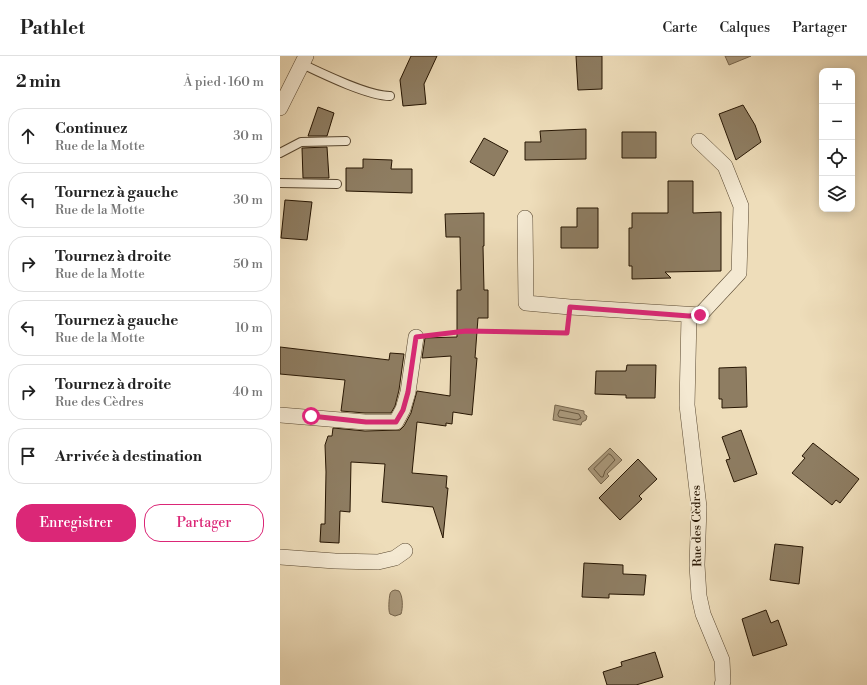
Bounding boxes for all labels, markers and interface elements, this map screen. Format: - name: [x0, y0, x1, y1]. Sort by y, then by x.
- text: Pathlet: [20, 16, 85, 40]
- text: Carte: [662, 19, 697, 37]
- text: Calques: [719, 19, 770, 37]
- text: Partager: [792, 19, 847, 37]
- map controls: [819, 68, 855, 212]
- button: +: [819, 68, 855, 104]
- text: 2 min: [16, 71, 61, 93]
- text: À pied · 160 m: [183, 74, 264, 90]
- button: −: [819, 104, 855, 140]
- text: Continuez: [55, 119, 127, 138]
- icon: ahead: [17, 125, 39, 147]
- text: 30 m: [233, 128, 263, 144]
- text: Rue de la Motte: [55, 138, 145, 154]
- button: locate: [819, 140, 855, 176]
- button: layers: [819, 176, 855, 212]
- text: Tournez à gauche: [55, 183, 178, 202]
- icon: left: [17, 189, 39, 211]
- text: 30 m: [233, 192, 263, 208]
- text: Rue de la Motte: [55, 202, 145, 218]
- text: Tournez à droite: [55, 247, 171, 266]
- icon: right: [17, 253, 39, 275]
- text: 50 m: [233, 256, 263, 272]
- text: Rue de la Motte: [55, 266, 145, 282]
- route end: [691, 306, 709, 324]
- text: Tournez à gauche: [55, 311, 178, 330]
- icon: left: [17, 317, 39, 339]
- text: 10 m: [235, 320, 263, 336]
- text: Rue de la Motte: [55, 330, 145, 346]
- text: Tournez à droite: [55, 375, 171, 394]
- icon: right: [17, 381, 39, 403]
- text: 40 m: [233, 384, 263, 400]
- text: Rue des Cèdres: [55, 394, 144, 410]
- route start: [302, 407, 320, 425]
- icon: arrive: [17, 445, 39, 467]
- text: Arrivée à destination: [55, 447, 202, 466]
- street label: Rue des Cèdres: [689, 485, 705, 567]
- button: Enregistrer: [16, 504, 136, 542]
- button: Partager: [144, 504, 264, 542]

